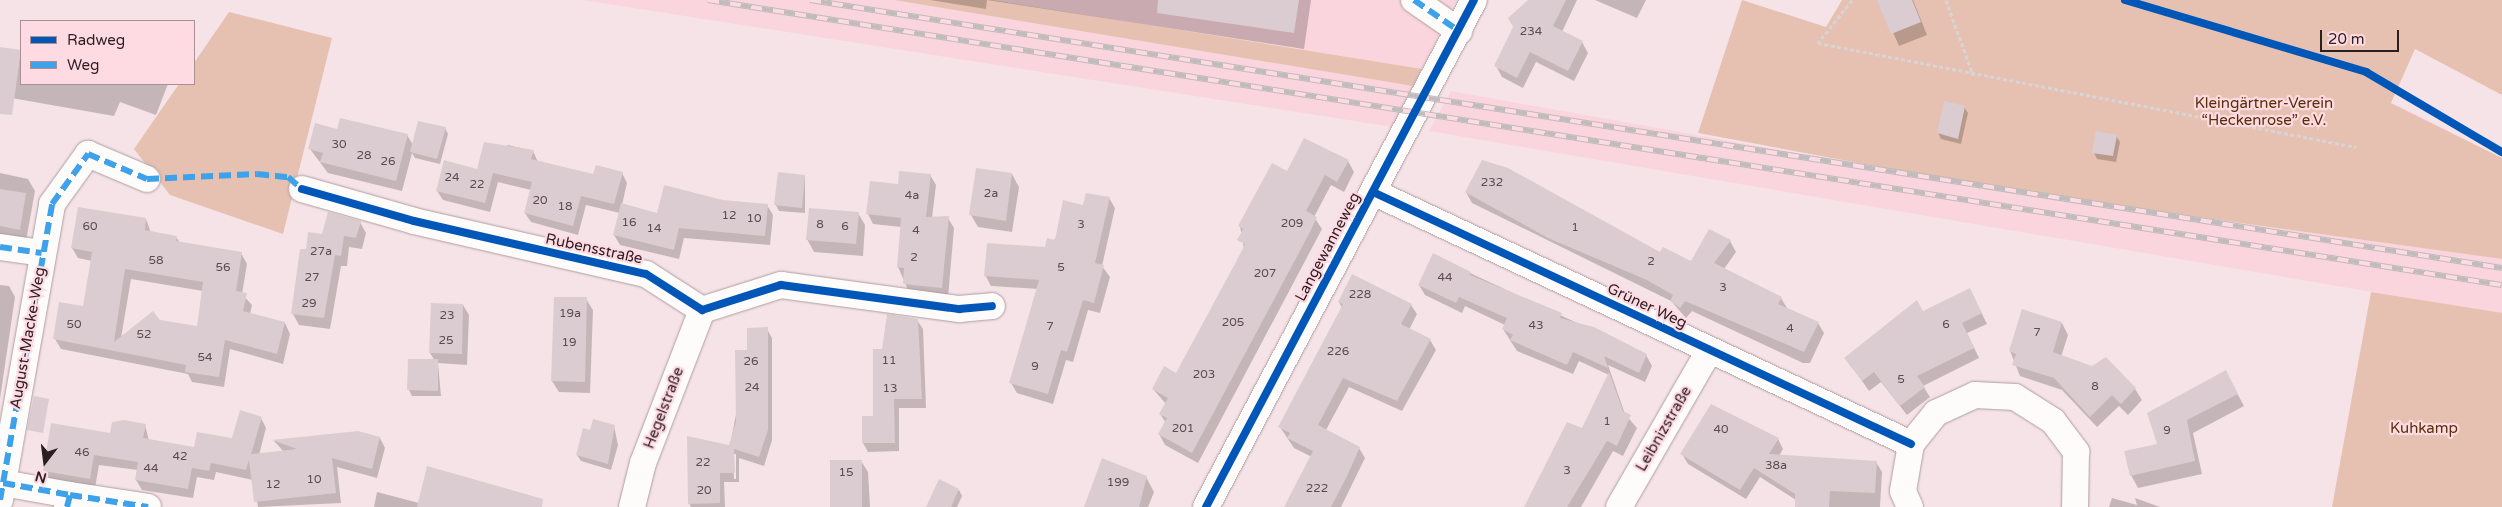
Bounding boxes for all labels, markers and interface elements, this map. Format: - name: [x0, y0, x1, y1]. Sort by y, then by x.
- legend: [20, 20, 195, 85]
- scale bar: [2322, 20, 2401, 52]
- house number: 234: [1520, 25, 1542, 39]
- text: 20 m: [2328, 30, 2365, 48]
- text: Radweg: [67, 31, 125, 49]
- text: Weg: [67, 56, 99, 74]
- park label: Kleingärtner-Verein “Heckenrose” e.V.: [2195, 94, 2333, 129]
- house number: 30: [331, 138, 347, 152]
- house number: 28: [356, 149, 372, 163]
- house number: 26: [380, 155, 396, 169]
- house number: 24: [444, 171, 460, 185]
- house number: 232: [1481, 176, 1503, 190]
- house number: 22: [469, 178, 485, 192]
- house number: 2a: [984, 187, 998, 201]
- house number: 4a: [905, 189, 919, 203]
- street label: Langewanneweg: [1292, 189, 1364, 305]
- house number: 20: [532, 194, 548, 208]
- house number: 18: [557, 200, 573, 214]
- house number: 12: [721, 209, 737, 223]
- house number: 10: [746, 212, 762, 226]
- house number: 16: [621, 216, 637, 230]
- house number: 209: [1281, 217, 1303, 231]
- house number: 8: [816, 218, 824, 232]
- house number: 3: [1077, 218, 1085, 232]
- house number: 60: [82, 220, 98, 234]
- house number: 6: [841, 220, 849, 234]
- house number: 1: [1571, 221, 1579, 235]
- house number: 14: [646, 222, 662, 236]
- house number: 4: [912, 224, 920, 238]
- street label: Rubensstraße: [544, 230, 644, 268]
- house number: 27a: [310, 245, 332, 259]
- house number: 2: [910, 251, 918, 265]
- house number: 58: [148, 254, 164, 268]
- house number: 2: [1647, 255, 1655, 269]
- house number: 56: [215, 261, 231, 275]
- house number: 5: [1057, 261, 1065, 275]
- street label: August-Macke-Weg: [7, 266, 49, 410]
- house number: 207: [1254, 267, 1276, 281]
- house number: 27: [304, 271, 320, 285]
- house number: 44: [1437, 271, 1453, 285]
- street label: Grüner Weg: [1604, 280, 1690, 332]
- house number: 3: [1719, 281, 1727, 295]
- house number: 228: [1349, 288, 1371, 302]
- house number: 29: [301, 297, 317, 311]
- house number: 19a: [559, 307, 581, 321]
- house number: 23: [439, 309, 455, 323]
- house number: 205: [1222, 316, 1244, 330]
- house number: 50: [66, 318, 82, 332]
- house number: 6: [1942, 318, 1950, 332]
- house number: 43: [1528, 319, 1544, 333]
- house number: 7: [1046, 320, 1054, 334]
- house number: 4: [1786, 322, 1794, 336]
- house number: 7: [2033, 326, 2041, 340]
- house number: 52: [136, 328, 152, 342]
- house number: 25: [438, 334, 454, 348]
- house number: 19: [561, 336, 577, 350]
- house number: 226: [1327, 345, 1349, 359]
- house number: 54: [197, 351, 213, 365]
- house number: 11: [881, 354, 897, 368]
- house number: 26: [743, 355, 759, 369]
- house number: 9: [1031, 360, 1039, 374]
- street label: Hegelstraße: [640, 365, 688, 451]
- house number: 203: [1193, 368, 1215, 382]
- house number: 5: [1897, 373, 1905, 387]
- house number: 8: [2091, 380, 2099, 394]
- house number: 24: [744, 381, 760, 395]
- house number: 13: [882, 382, 898, 396]
- street label: Leibnizstraße: [1632, 383, 1696, 475]
- house number: 1: [1603, 415, 1611, 429]
- park label: Kuhkamp: [2390, 420, 2458, 438]
- house number: 201: [1172, 422, 1194, 436]
- house number: 40: [1713, 423, 1729, 437]
- house number: 9: [2163, 424, 2171, 438]
- north arrow: [20, 437, 70, 487]
- house number: 46: [74, 446, 90, 460]
- house number: 42: [172, 450, 188, 464]
- house number: 22: [695, 456, 711, 470]
- house number: 38a: [1765, 459, 1787, 473]
- house number: 44: [143, 462, 159, 476]
- house number: 3: [1563, 464, 1571, 478]
- house number: 15: [838, 466, 854, 480]
- text: N: [33, 467, 49, 487]
- house number: 10: [306, 473, 322, 487]
- house number: 199: [1107, 476, 1129, 490]
- house number: 12: [265, 478, 281, 492]
- house number: 222: [1306, 482, 1328, 496]
- house number: 20: [696, 484, 712, 498]

